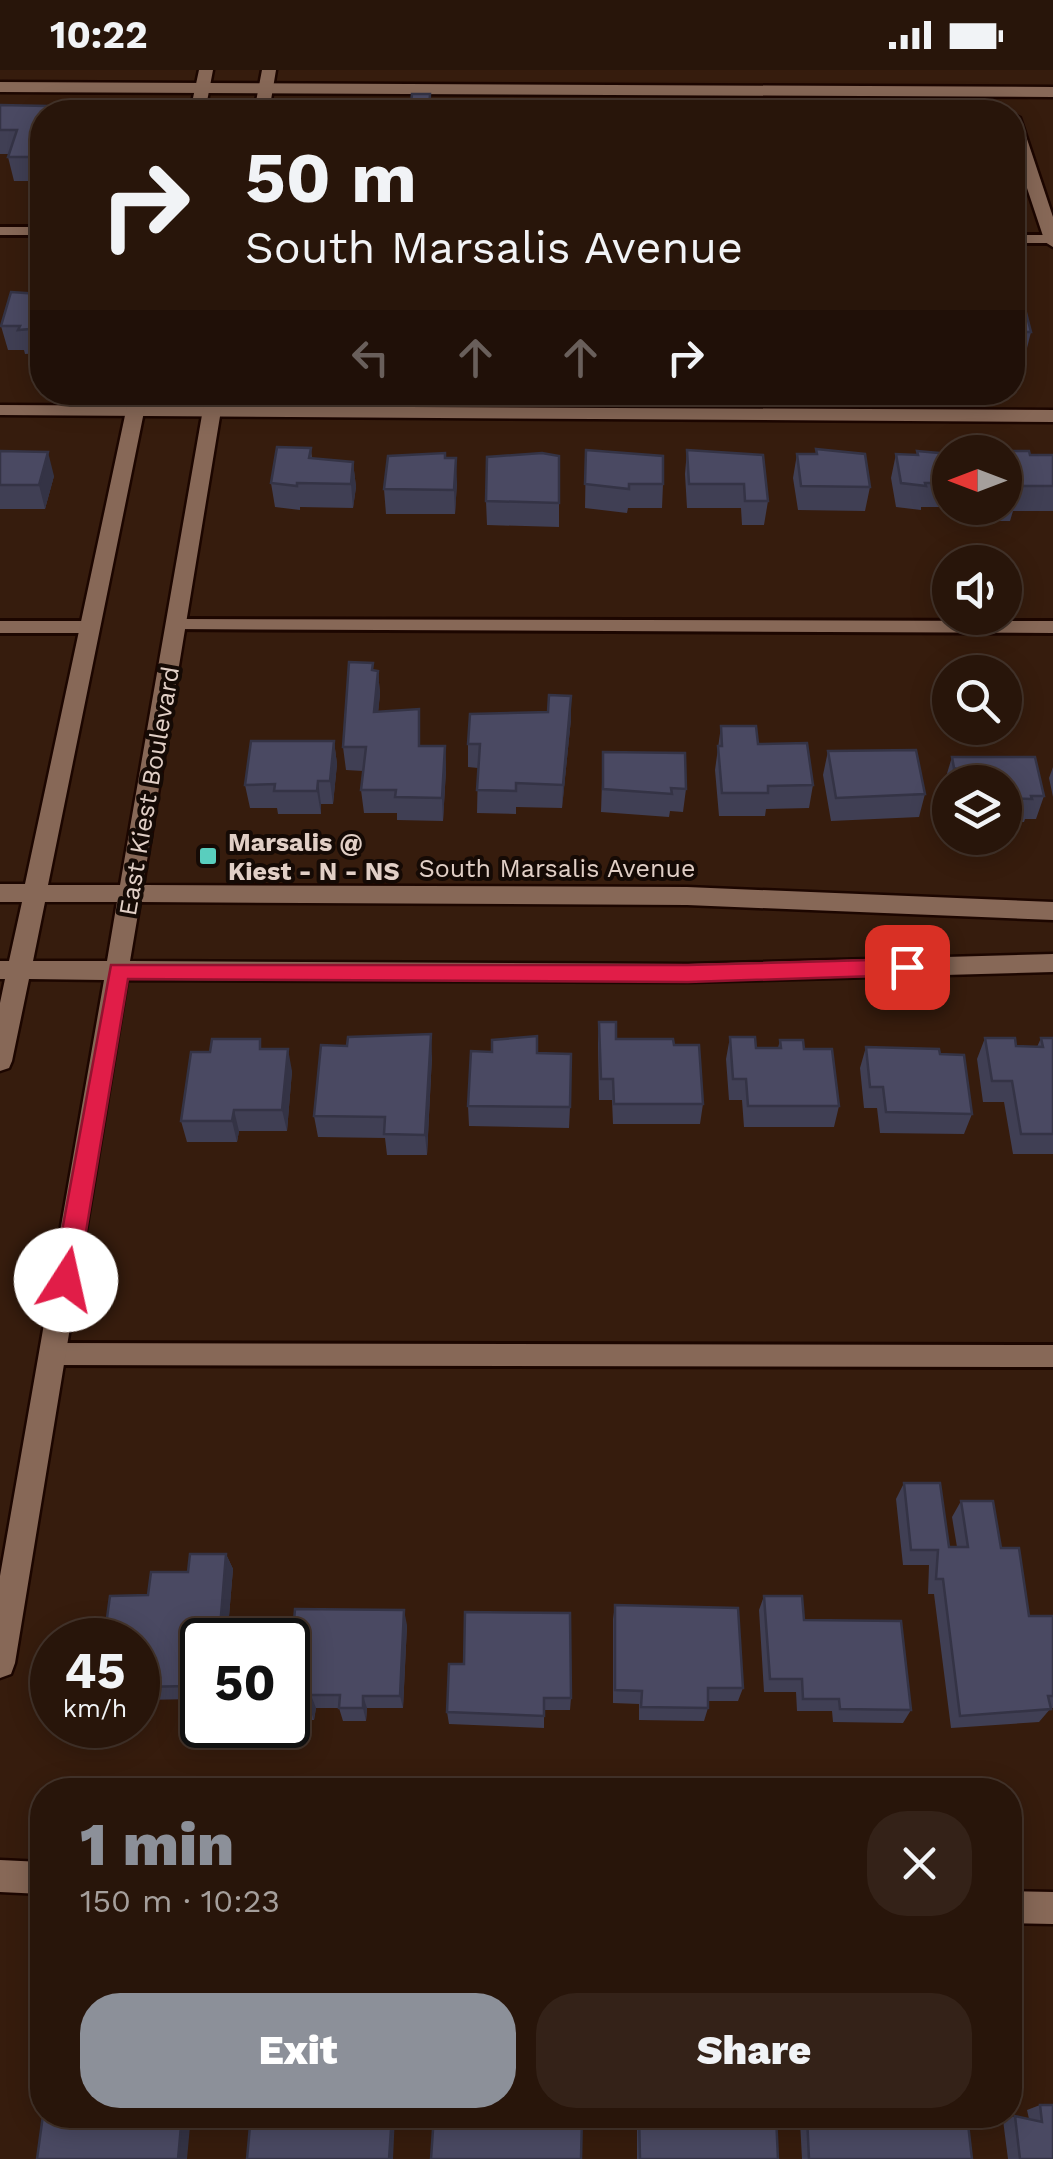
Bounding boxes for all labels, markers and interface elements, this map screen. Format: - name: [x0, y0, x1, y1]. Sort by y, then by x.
- text: 10:22: [50, 13, 148, 57]
- text: 50 m: [245, 137, 417, 219]
- icon: right: [80, 140, 210, 270]
- text: South Marsalis Avenue: [245, 221, 743, 274]
- icon: left: [343, 330, 398, 385]
- icon: ahead: [448, 330, 503, 385]
- icon: ahead: [553, 330, 608, 385]
- icon: right: [658, 330, 713, 385]
- north arrow: [932, 435, 1022, 525]
- map controls: [932, 435, 1022, 855]
- button: sound: [932, 545, 1022, 635]
- button: search: [932, 655, 1022, 745]
- street label: East Kiest Boulevard: [113, 664, 185, 918]
- button: layers: [932, 765, 1022, 855]
- place label: Marsalis @ Kiest - N - NS: [228, 828, 400, 886]
- marker: Marsalis @ Kiest - N - NS: [197, 845, 219, 867]
- street label: South Marsalis Avenue: [419, 854, 695, 883]
- pin: [865, 925, 950, 1010]
- icon: arrive: [880, 940, 935, 995]
- position arrow: [14, 1228, 118, 1332]
- speed limit sign: 50: [180, 1618, 310, 1748]
- text: 45: [64, 1641, 126, 1700]
- text: km/h: [63, 1694, 127, 1723]
- text: 1 min: [80, 1809, 234, 1880]
- button: close: [867, 1811, 972, 1916]
- text: 150 m · 10:23: [80, 1882, 280, 1920]
- button: Exit: [80, 1993, 516, 2108]
- button: Share: [536, 1993, 972, 2108]

